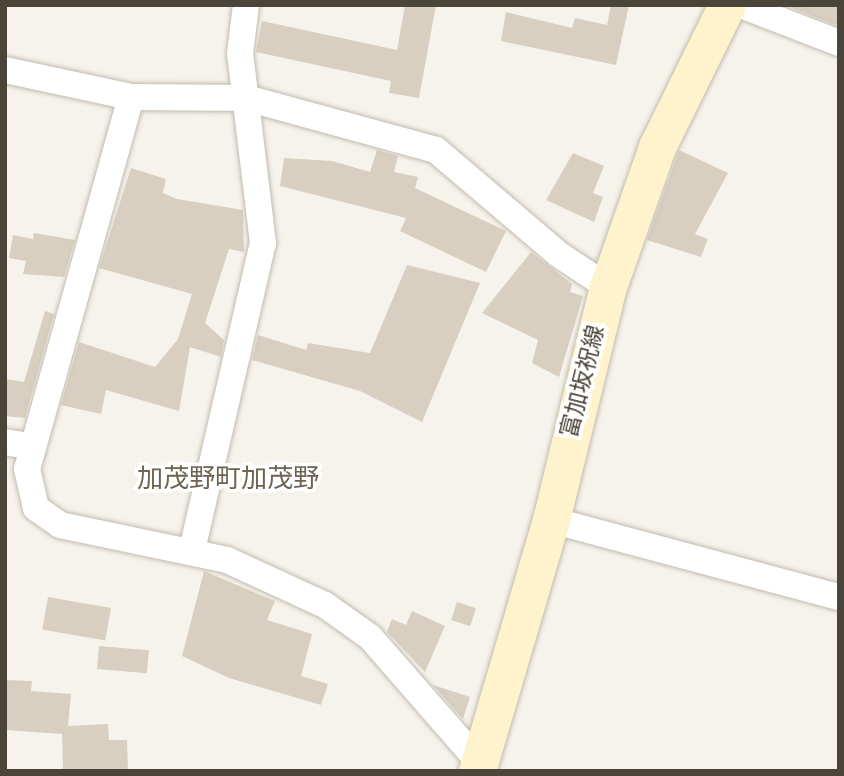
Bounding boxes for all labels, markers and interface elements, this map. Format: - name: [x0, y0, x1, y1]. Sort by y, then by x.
- street label: 富加坂祝線: [558, 323, 612, 441]
- district label: 加茂野町加茂野: [137, 465, 319, 497]

